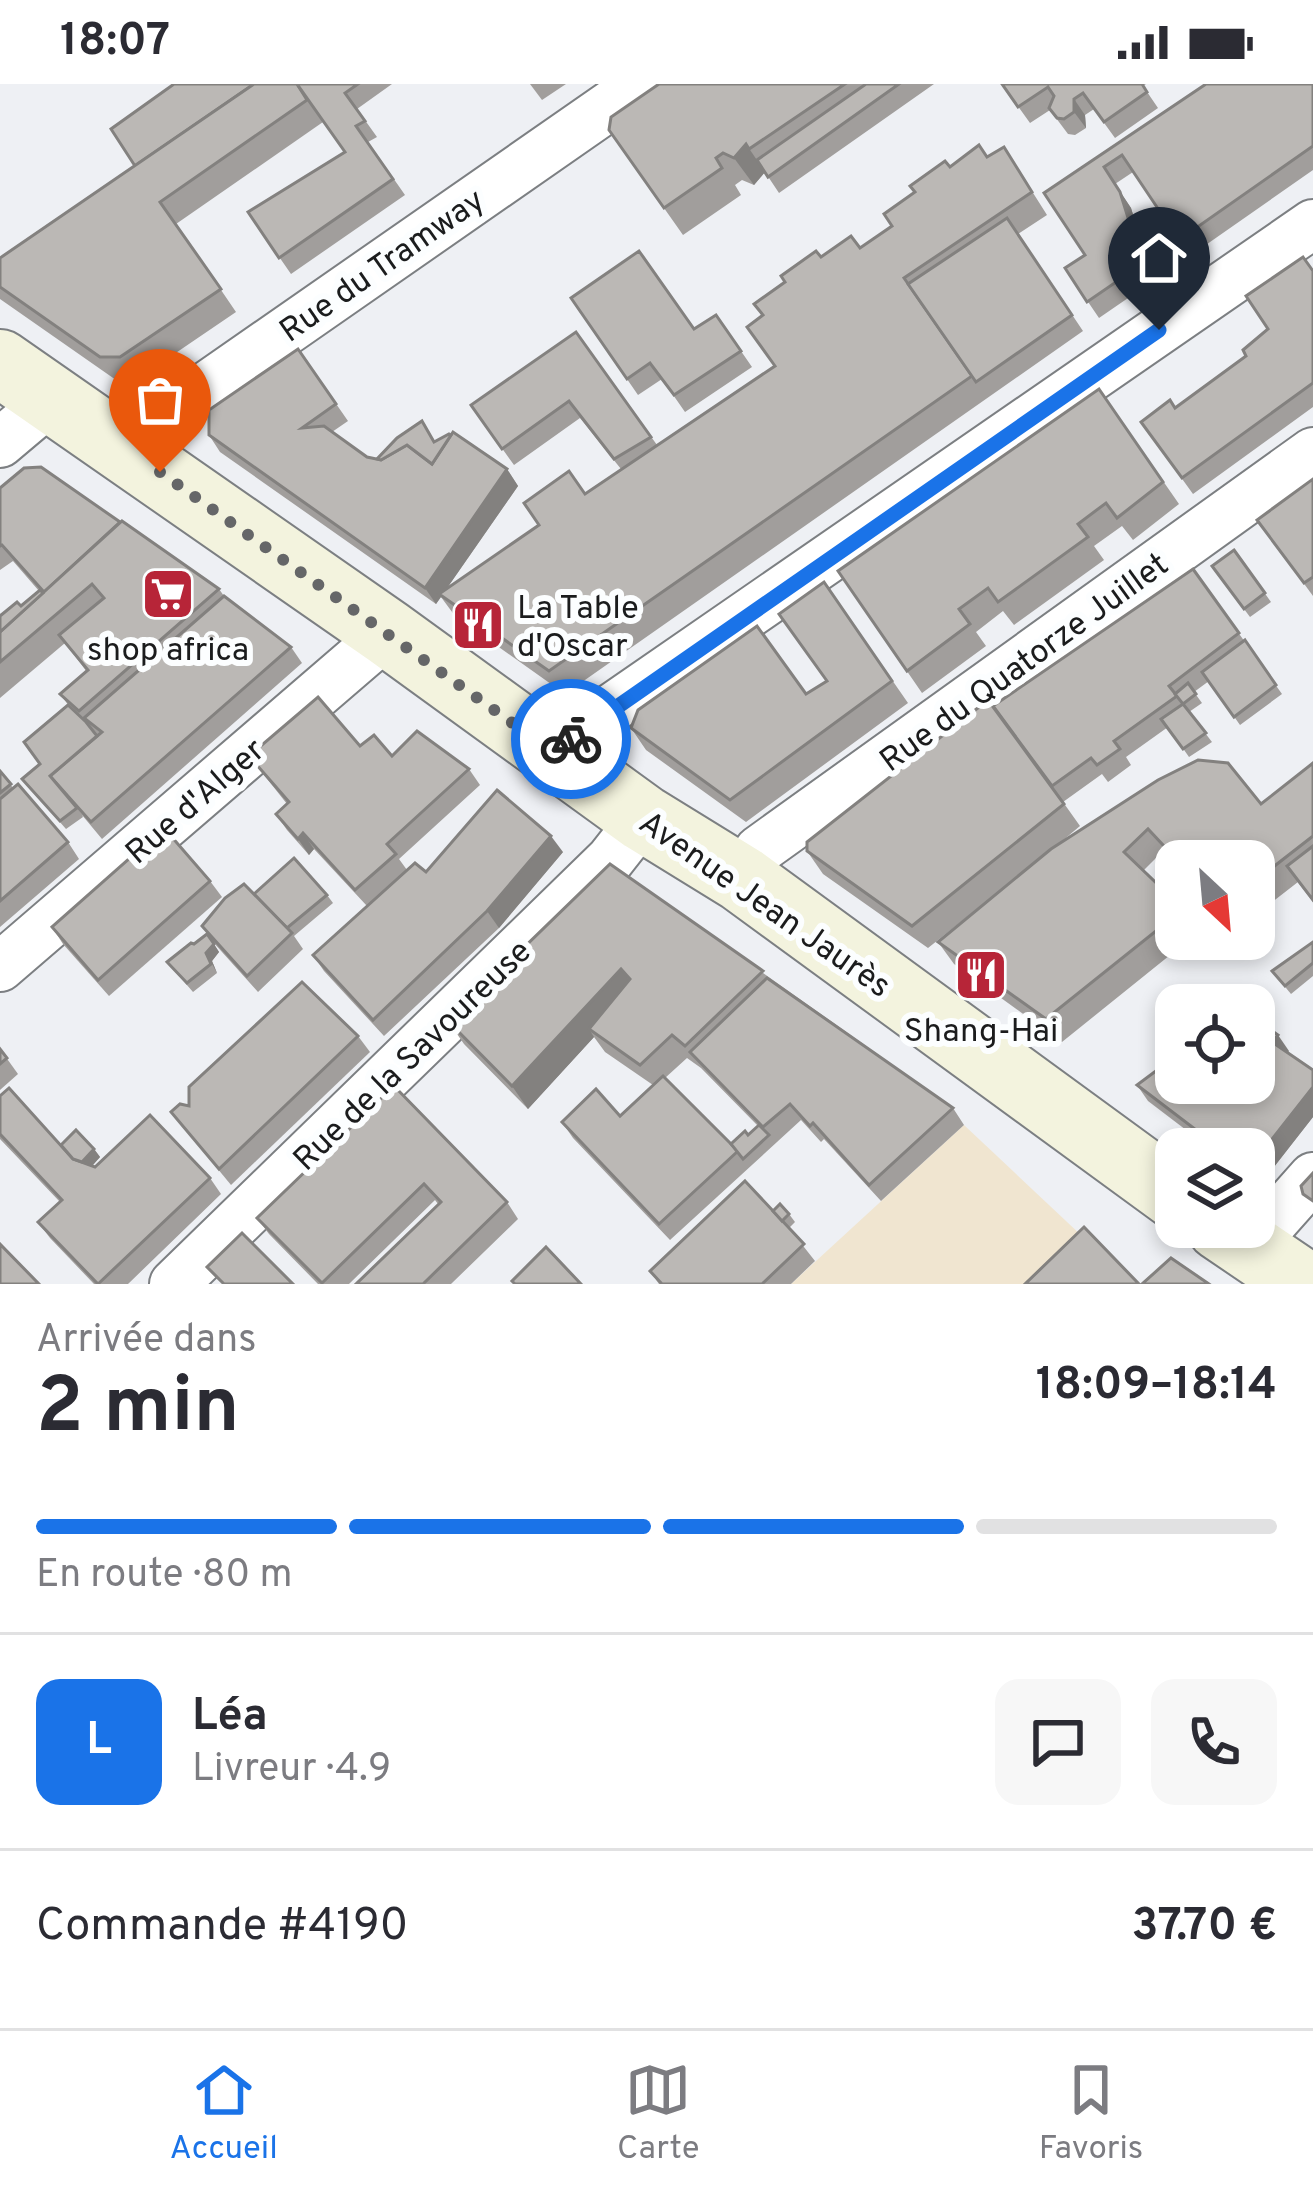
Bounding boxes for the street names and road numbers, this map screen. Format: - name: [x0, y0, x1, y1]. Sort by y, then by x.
- street label: Rue du Tramway: [273, 181, 494, 354]
- street label: Rue du Quatorze Juillet: [873, 545, 1178, 783]
- street label: Rue d'Alger: [118, 731, 275, 875]
- street label: Avenue Jean Jaurès: [630, 804, 898, 1009]
- street label: Rue de la Savoureuse: [286, 932, 542, 1182]

